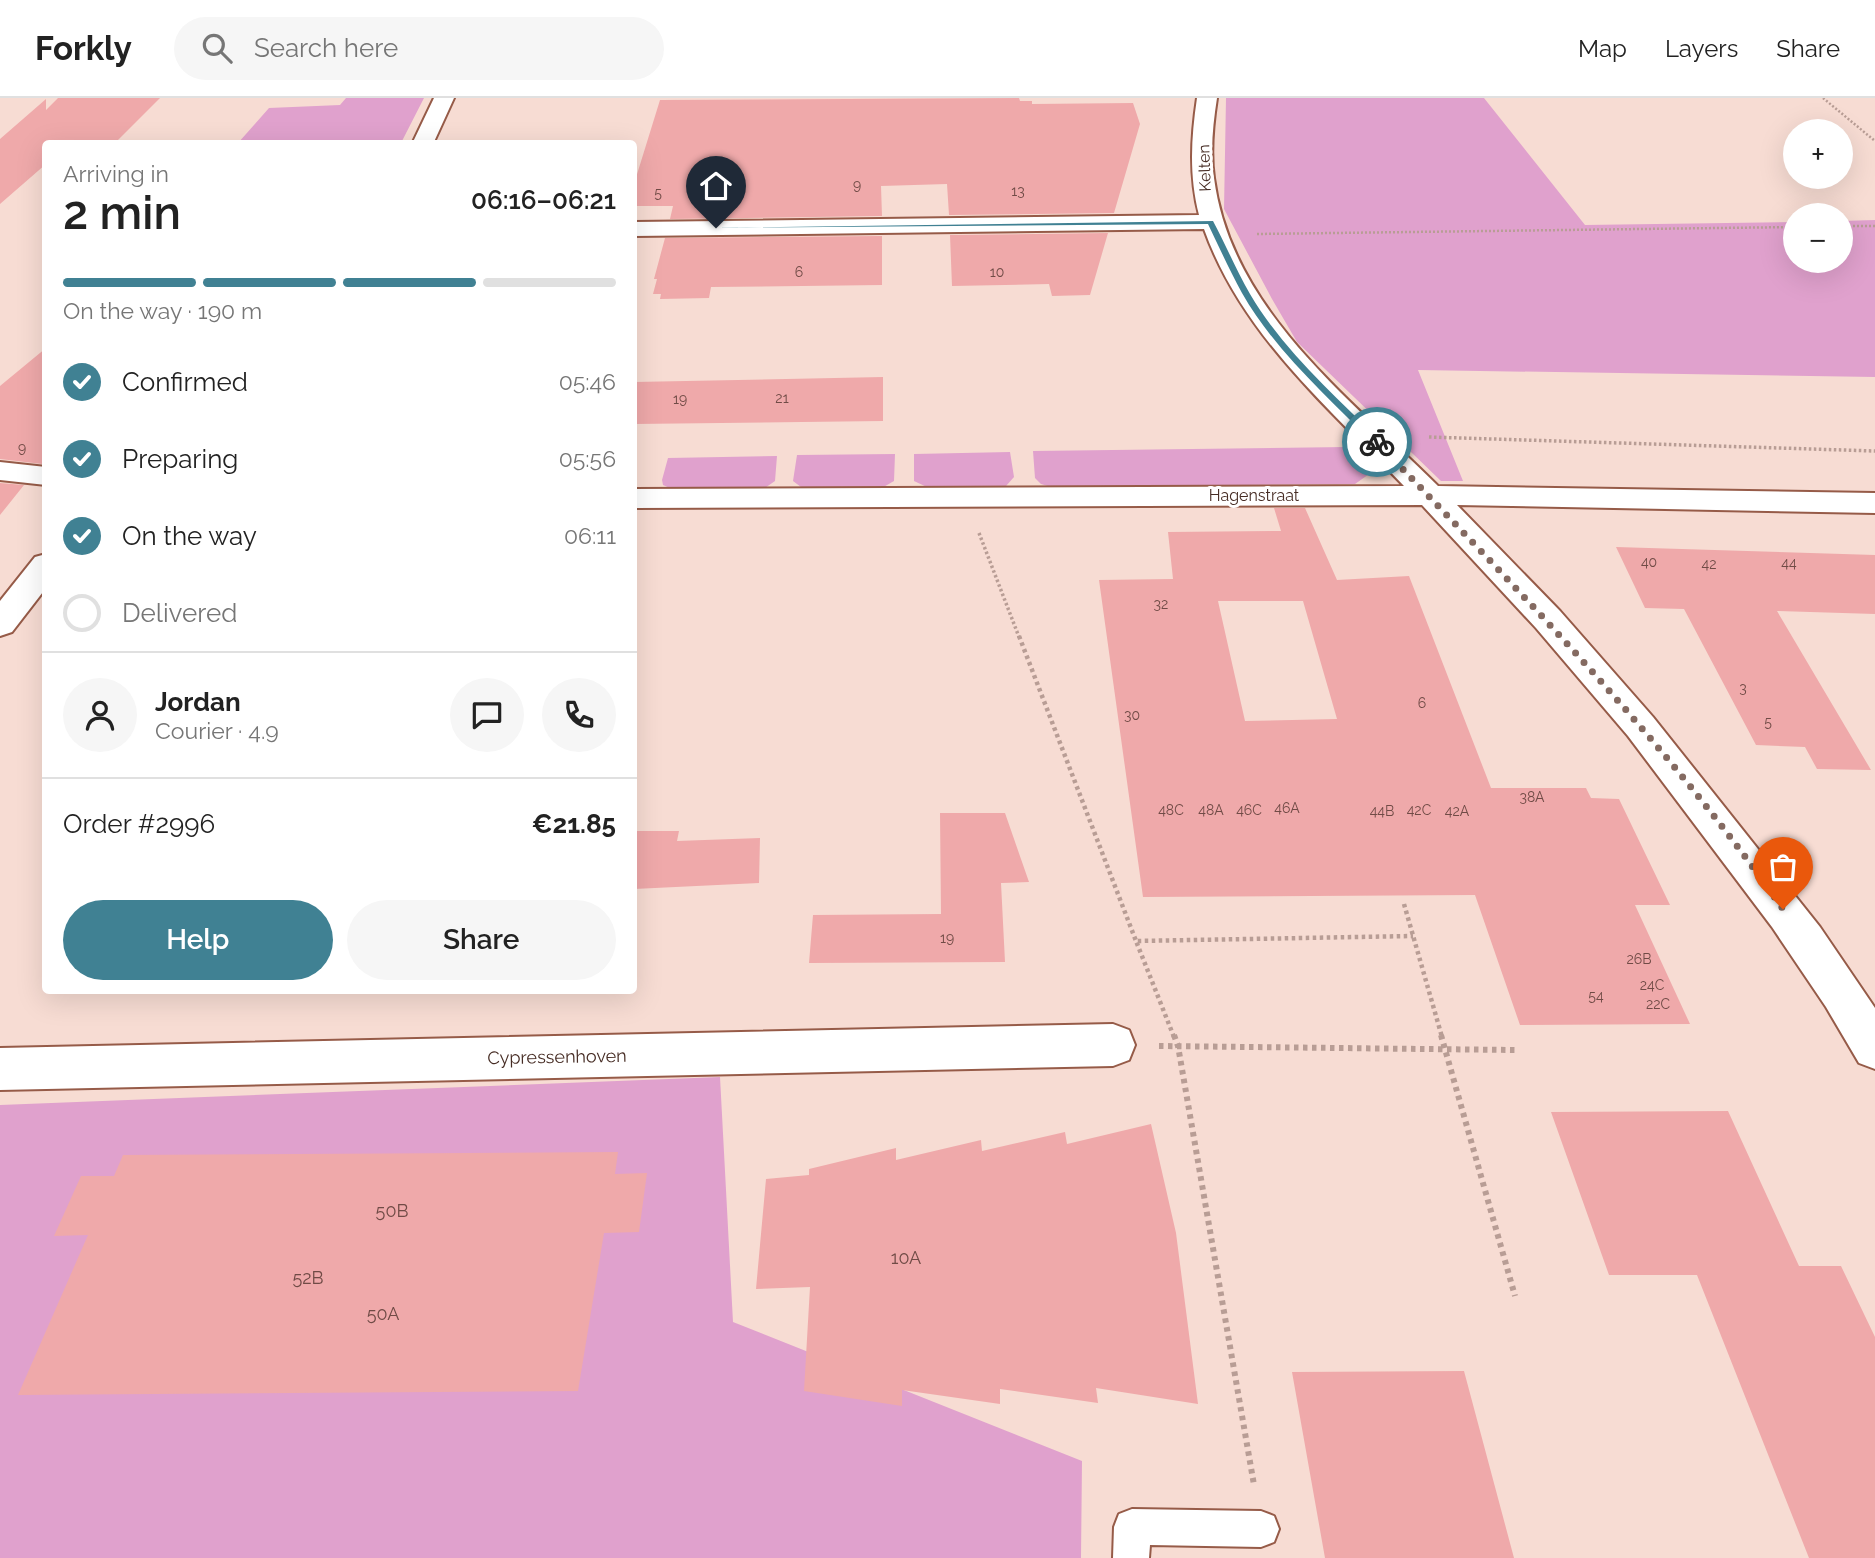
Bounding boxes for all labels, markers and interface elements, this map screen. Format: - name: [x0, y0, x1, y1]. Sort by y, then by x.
- search box: [174, 17, 664, 80]
- text: Forkly: [35, 29, 132, 68]
- icon: search: [198, 29, 236, 67]
- text: Search here: [254, 33, 398, 63]
- text: Map: [1578, 34, 1627, 63]
- text: Layers: [1665, 34, 1738, 63]
- text: Share: [1776, 34, 1840, 63]
- map controls: [1783, 119, 1853, 273]
- button: +: [1783, 119, 1853, 189]
- street label: Kelten: [1194, 144, 1215, 192]
- pin: [686, 156, 746, 228]
- text: Arriving in: [63, 160, 169, 187]
- icon: home: [697, 167, 735, 205]
- house number: 9: [853, 177, 861, 193]
- house number: 13: [1011, 183, 1025, 199]
- text: 06:16–06:21: [471, 185, 616, 215]
- house number: 5: [654, 185, 662, 201]
- text: 2 min: [63, 186, 181, 240]
- button: −: [1783, 203, 1853, 273]
- house number: 6: [795, 264, 803, 280]
- house number: 10: [990, 264, 1004, 280]
- text: On the way · 190 m: [63, 297, 262, 324]
- icon: check: [63, 363, 101, 401]
- text: Confirmed: [122, 367, 248, 397]
- text: 05:46: [559, 368, 616, 395]
- house number: 21: [775, 390, 789, 406]
- house number: 19: [673, 391, 687, 407]
- courier: [1342, 407, 1412, 477]
- icon: bike: [1358, 423, 1396, 461]
- house number: 9: [18, 440, 26, 456]
- icon: check: [63, 440, 101, 478]
- text: Preparing: [122, 444, 238, 474]
- text: 05:56: [559, 445, 616, 472]
- street label: Hagenstraat: [1209, 486, 1300, 505]
- icon: check: [63, 517, 101, 555]
- text: On the way: [122, 521, 257, 551]
- text: 06:11: [564, 522, 616, 549]
- house number: 40: [1641, 554, 1657, 570]
- house number: 44: [1781, 555, 1797, 571]
- house number: 42: [1702, 556, 1716, 572]
- house number: 32: [1154, 596, 1168, 612]
- text: Delivered: [122, 598, 237, 628]
- button: person: [63, 678, 137, 752]
- button: chat: [450, 678, 524, 752]
- button: phone: [542, 678, 616, 752]
- house number: 3: [1739, 680, 1747, 696]
- text: Jordan: [155, 687, 241, 717]
- house number: 6: [1418, 695, 1426, 711]
- house number: 30: [1124, 707, 1140, 723]
- house number: 5: [1764, 714, 1772, 730]
- text: Courier · 4.9: [155, 717, 279, 744]
- house number: 38A: [1519, 789, 1545, 805]
- house number: 46A: [1274, 800, 1300, 816]
- house number: 48C: [1158, 802, 1184, 818]
- house number: 48A: [1198, 802, 1224, 818]
- house number: 46C: [1236, 802, 1262, 818]
- house number: 42C: [1407, 802, 1432, 818]
- house number: 44B: [1370, 803, 1394, 819]
- house number: 42A: [1445, 803, 1470, 819]
- text: Order #2996: [63, 809, 215, 839]
- text: €21.85: [532, 809, 616, 839]
- pin: [1753, 837, 1813, 909]
- icon: bag: [1764, 848, 1802, 886]
- button: Help: [63, 900, 333, 980]
- button: Share: [347, 900, 616, 980]
- house number: 19: [940, 930, 954, 946]
- house number: 26B: [1626, 951, 1652, 967]
- house number: 24C: [1640, 977, 1665, 993]
- house number: 54: [1588, 988, 1604, 1004]
- house number: 22C: [1646, 996, 1670, 1012]
- street label: Cypressenhoven: [487, 1045, 627, 1068]
- house number: 50B: [376, 1200, 408, 1221]
- house number: 10A: [891, 1247, 921, 1268]
- house number: 52B: [292, 1267, 324, 1288]
- house number: 50A: [367, 1303, 399, 1324]

